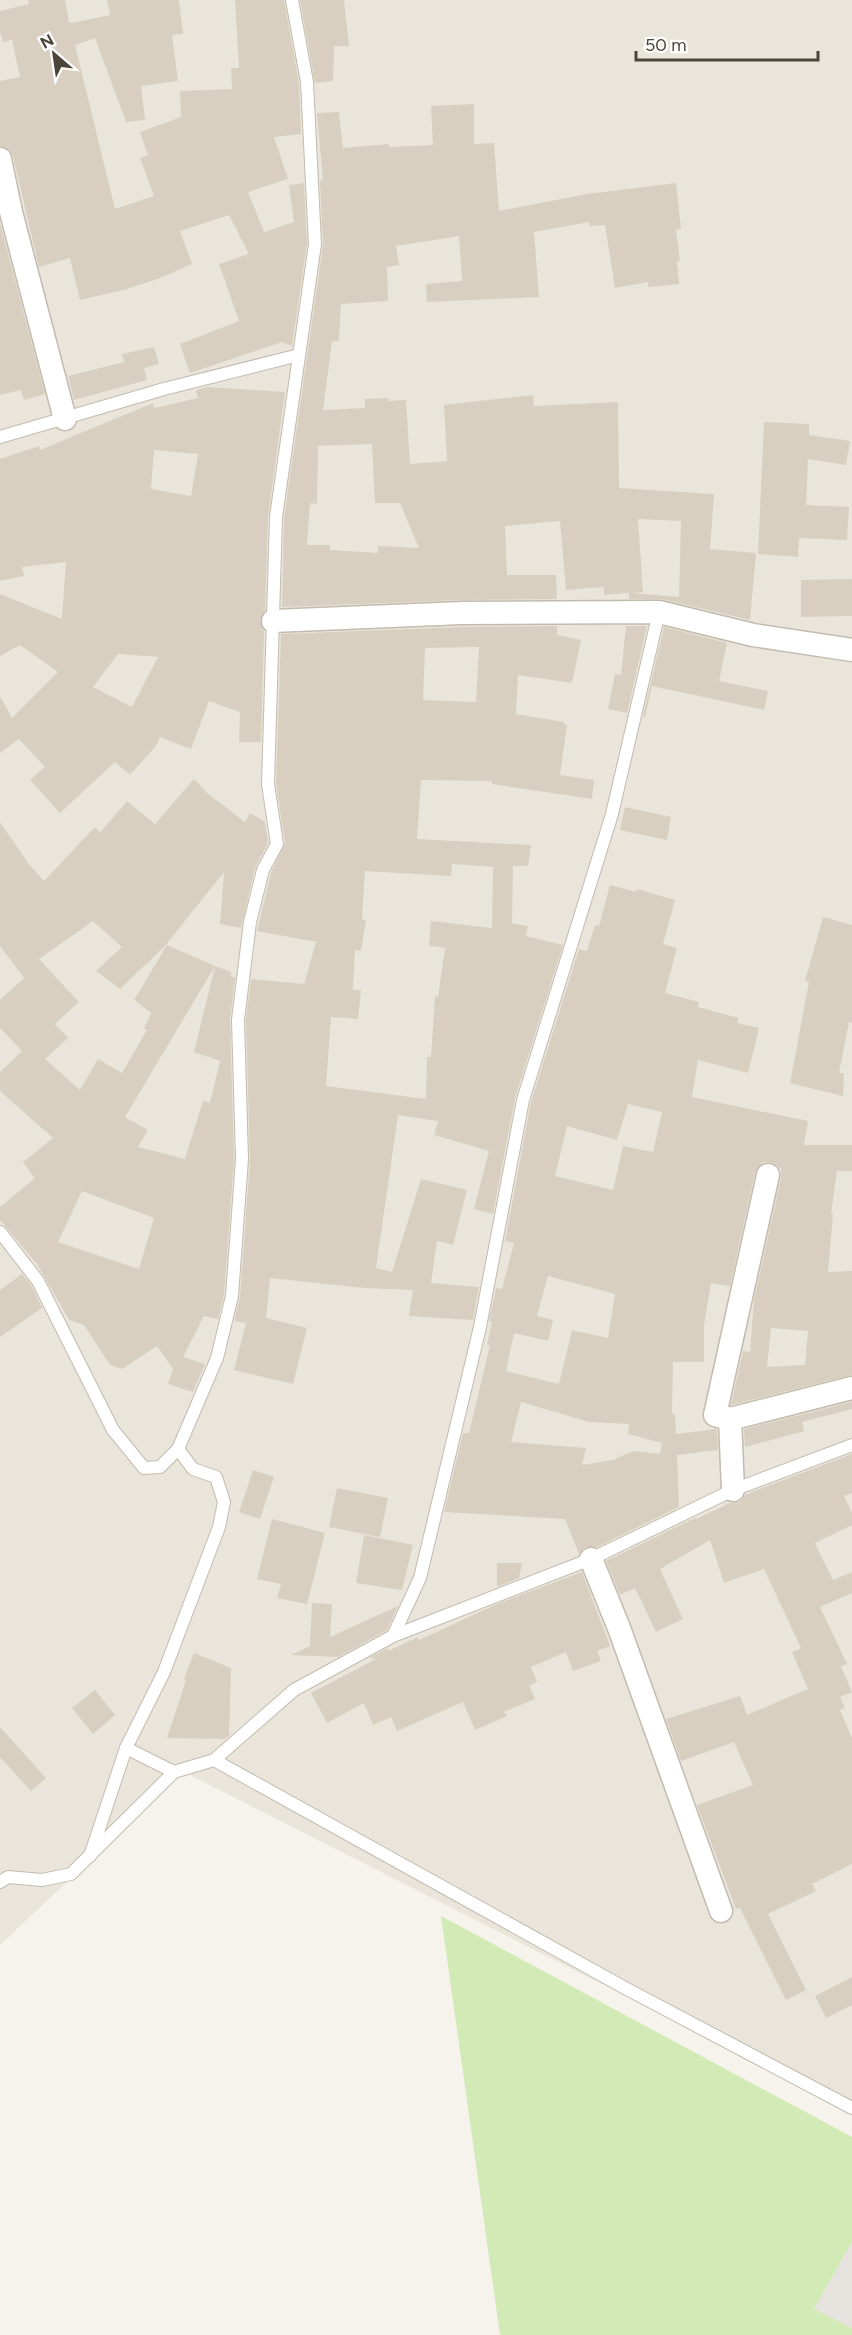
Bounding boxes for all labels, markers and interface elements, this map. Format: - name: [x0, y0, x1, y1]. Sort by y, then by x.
- north arrow: [24, 24, 84, 84]
- scale bar: [636, 24, 818, 62]
- text: N: [37, 30, 57, 53]
- text: 50 m: [645, 34, 687, 56]

